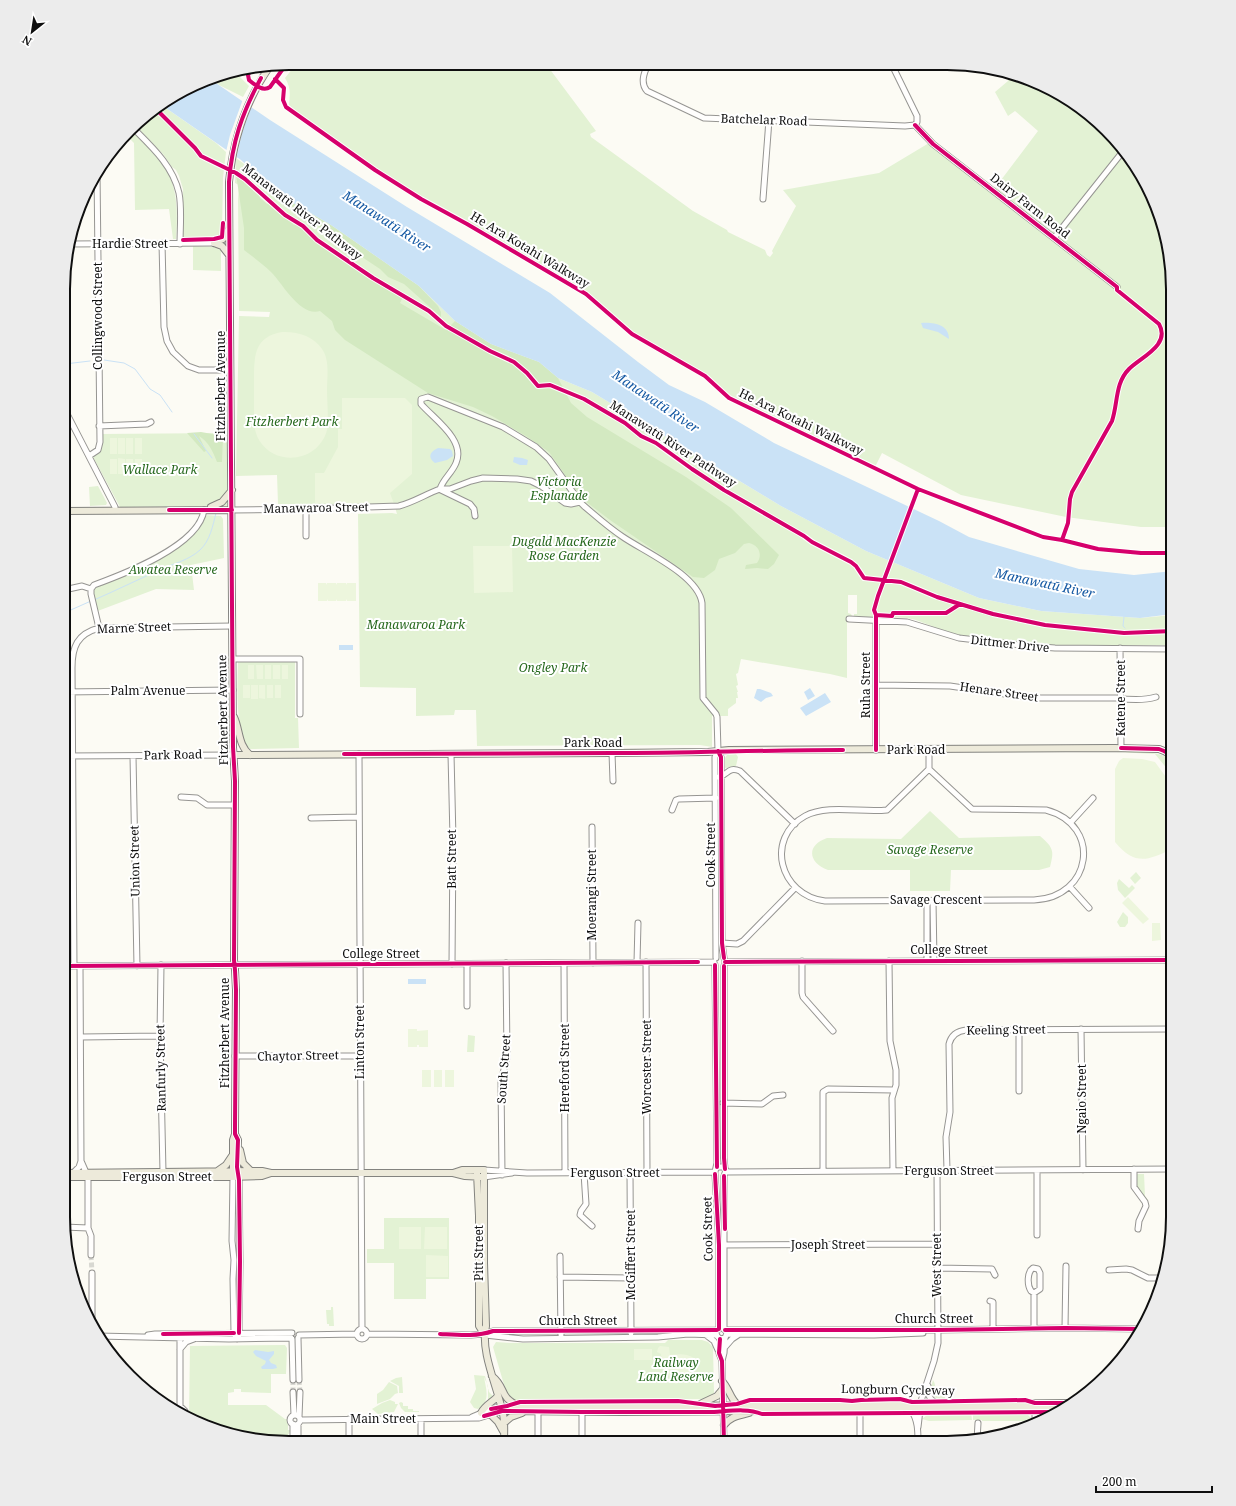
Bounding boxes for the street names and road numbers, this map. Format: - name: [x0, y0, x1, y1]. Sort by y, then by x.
- street label: Batchelar Road: [720, 109, 808, 130]
- street label: Manawatū River Pathway: [239, 159, 366, 264]
- street label: Dairy Farm Road: [987, 169, 1074, 243]
- street label: He Ara Kotahi Walkway: [467, 207, 593, 292]
- street label: Hardie Street: [92, 235, 168, 252]
- street label: Collingwood Street: [89, 262, 106, 370]
- street label: Fitzherbert Avenue: [212, 331, 229, 441]
- street label: He Ara Kotahi Walkway: [736, 384, 866, 459]
- street label: Manawatū River Pathway: [607, 396, 740, 491]
- street label: Manawaroa Street: [263, 498, 369, 517]
- street label: Marne Street: [96, 618, 171, 637]
- street label: Dittmer Drive: [970, 631, 1050, 656]
- street label: Ruha Street: [857, 652, 874, 718]
- street label: Fitzherbert Avenue: [213, 655, 232, 765]
- street label: Katene Street: [1112, 660, 1129, 736]
- street label: Henare Street: [959, 678, 1039, 705]
- street label: Palm Avenue: [110, 682, 186, 699]
- street label: Park Road: [564, 734, 623, 751]
- street label: Park Road: [887, 741, 946, 758]
- street label: Park Road: [143, 745, 203, 764]
- street label: Cook Street: [702, 823, 719, 887]
- street label: Union Street: [125, 825, 144, 897]
- street label: Batt Street: [443, 829, 460, 889]
- street label: Moerangi Street: [583, 849, 600, 941]
- street label: Savage Crescent: [890, 891, 982, 908]
- street label: College Street: [910, 941, 988, 958]
- street label: College Street: [342, 945, 420, 962]
- street label: Fitzherbert Avenue: [216, 978, 233, 1088]
- street label: Linton Street: [351, 1005, 368, 1079]
- street label: Worcester Street: [638, 1019, 655, 1115]
- street label: Keeling Street: [966, 1020, 1046, 1039]
- street label: Ranfurly Street: [151, 1024, 170, 1112]
- street label: Hereford Street: [556, 1024, 573, 1112]
- street label: South Street: [493, 1034, 514, 1104]
- street label: Chaytor Street: [257, 1046, 339, 1065]
- street label: Ngaio Street: [1073, 1064, 1090, 1134]
- street label: Ferguson Street: [904, 1162, 994, 1179]
- street label: Ferguson Street: [570, 1164, 660, 1181]
- street label: Ferguson Street: [122, 1168, 212, 1185]
- street label: Cook Street: [698, 1196, 717, 1262]
- street label: McGiffert Street: [622, 1210, 639, 1300]
- street label: Pitt Street: [470, 1225, 487, 1281]
- street label: West Street: [928, 1233, 945, 1297]
- street label: Joseph Street: [790, 1236, 865, 1253]
- street label: Church Street: [895, 1310, 973, 1327]
- street label: Church Street: [539, 1312, 617, 1329]
- street label: Longburn Cycleway: [841, 1380, 955, 1399]
- street label: Main Street: [350, 1410, 416, 1427]

